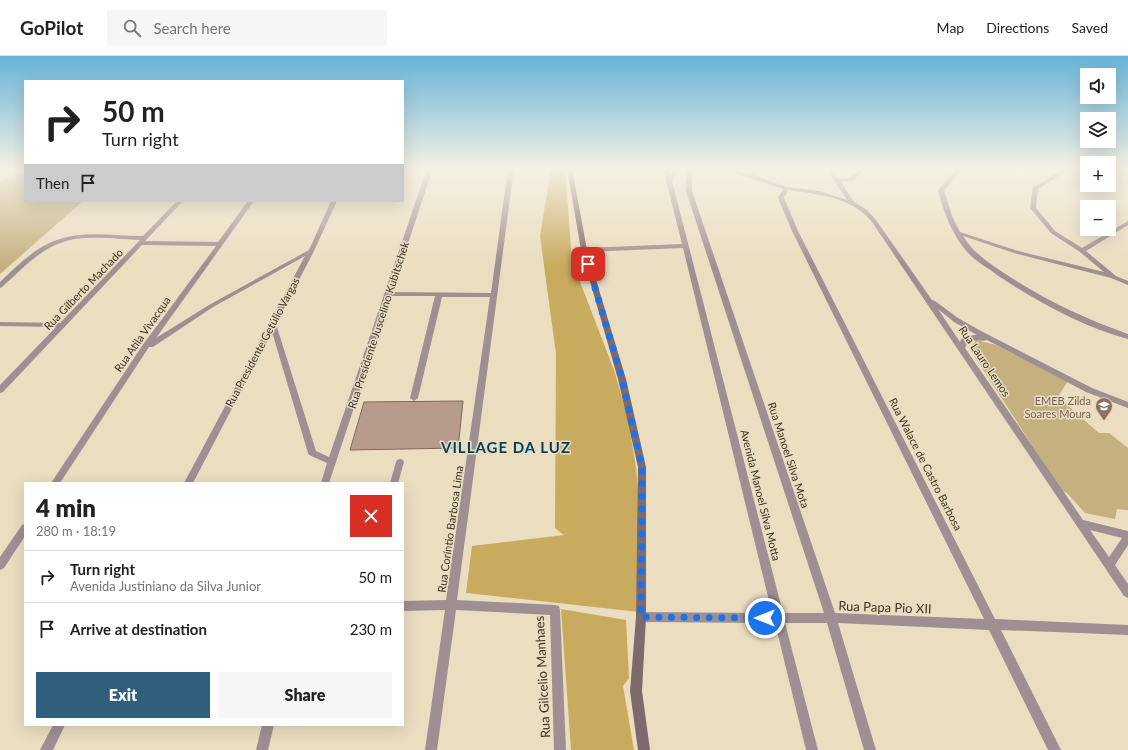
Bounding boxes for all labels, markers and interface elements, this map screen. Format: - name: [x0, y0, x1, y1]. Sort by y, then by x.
- search box: [107, 10, 387, 46]
- text: GoPilot: [20, 16, 83, 39]
- icon: search: [121, 17, 143, 39]
- text: Search here: [153, 19, 231, 37]
- text: Map: [937, 19, 964, 36]
- text: Directions: [986, 19, 1049, 36]
- text: Saved: [1071, 19, 1108, 36]
- map controls: [1080, 68, 1116, 236]
- button: sound: [1080, 68, 1116, 104]
- text: 50 m: [102, 94, 165, 128]
- icon: right: [36, 96, 88, 148]
- button: layers: [1080, 112, 1116, 148]
- text: Turn right: [102, 128, 179, 150]
- button: +: [1080, 156, 1116, 192]
- icon: arrive: [77, 172, 99, 194]
- text: Then: [36, 174, 69, 192]
- button: −: [1080, 200, 1116, 236]
- street label: Rua Presidente Juscelino Kubitschek: [345, 239, 411, 410]
- street label: Rua Gilberto Machado: [41, 246, 125, 332]
- pin: [571, 247, 605, 281]
- icon: arrive: [577, 253, 599, 275]
- street label: Rua Presidente Getúlio Vargas: [222, 275, 302, 409]
- street label: Rua Atila Vivacqua: [111, 294, 173, 374]
- street label: Rua Lauro Lemos: [957, 323, 1014, 399]
- place label: EMEB Zilda Soares Moura: [1024, 394, 1091, 420]
- street label: Rua Walace de Castro Barbosa: [887, 395, 965, 533]
- school or university icon: EMEB Zilda Soares Moura: [1094, 396, 1114, 421]
- street label: Rua Manoel Silva Mota: [766, 400, 812, 510]
- street label: Avenida Manoel Silva Motta: [738, 428, 784, 562]
- district label: VILLAGE DA LUZ: [440, 438, 571, 456]
- street label: Rua Coríntio Barbosa Lima: [435, 465, 465, 593]
- text: 4 min: [36, 493, 96, 522]
- button: close: [350, 495, 392, 537]
- text: 280 m · 18:19: [36, 523, 116, 539]
- text: Turn right: [70, 560, 135, 578]
- icon: right: [36, 566, 58, 588]
- text: 50 m: [358, 568, 392, 586]
- text: Avenida Justiniano da Silva Junior: [70, 578, 261, 594]
- position arrow: [744, 597, 786, 639]
- street label: Rua Papa Pio XII: [838, 597, 932, 617]
- street label: Rua Gilcelio Manhaes: [531, 615, 553, 738]
- icon: arrive: [36, 618, 58, 640]
- text: Arrive at destination: [70, 620, 207, 638]
- text: 230 m: [350, 620, 392, 638]
- button: Exit: [36, 672, 210, 718]
- button: Share: [218, 672, 392, 718]

